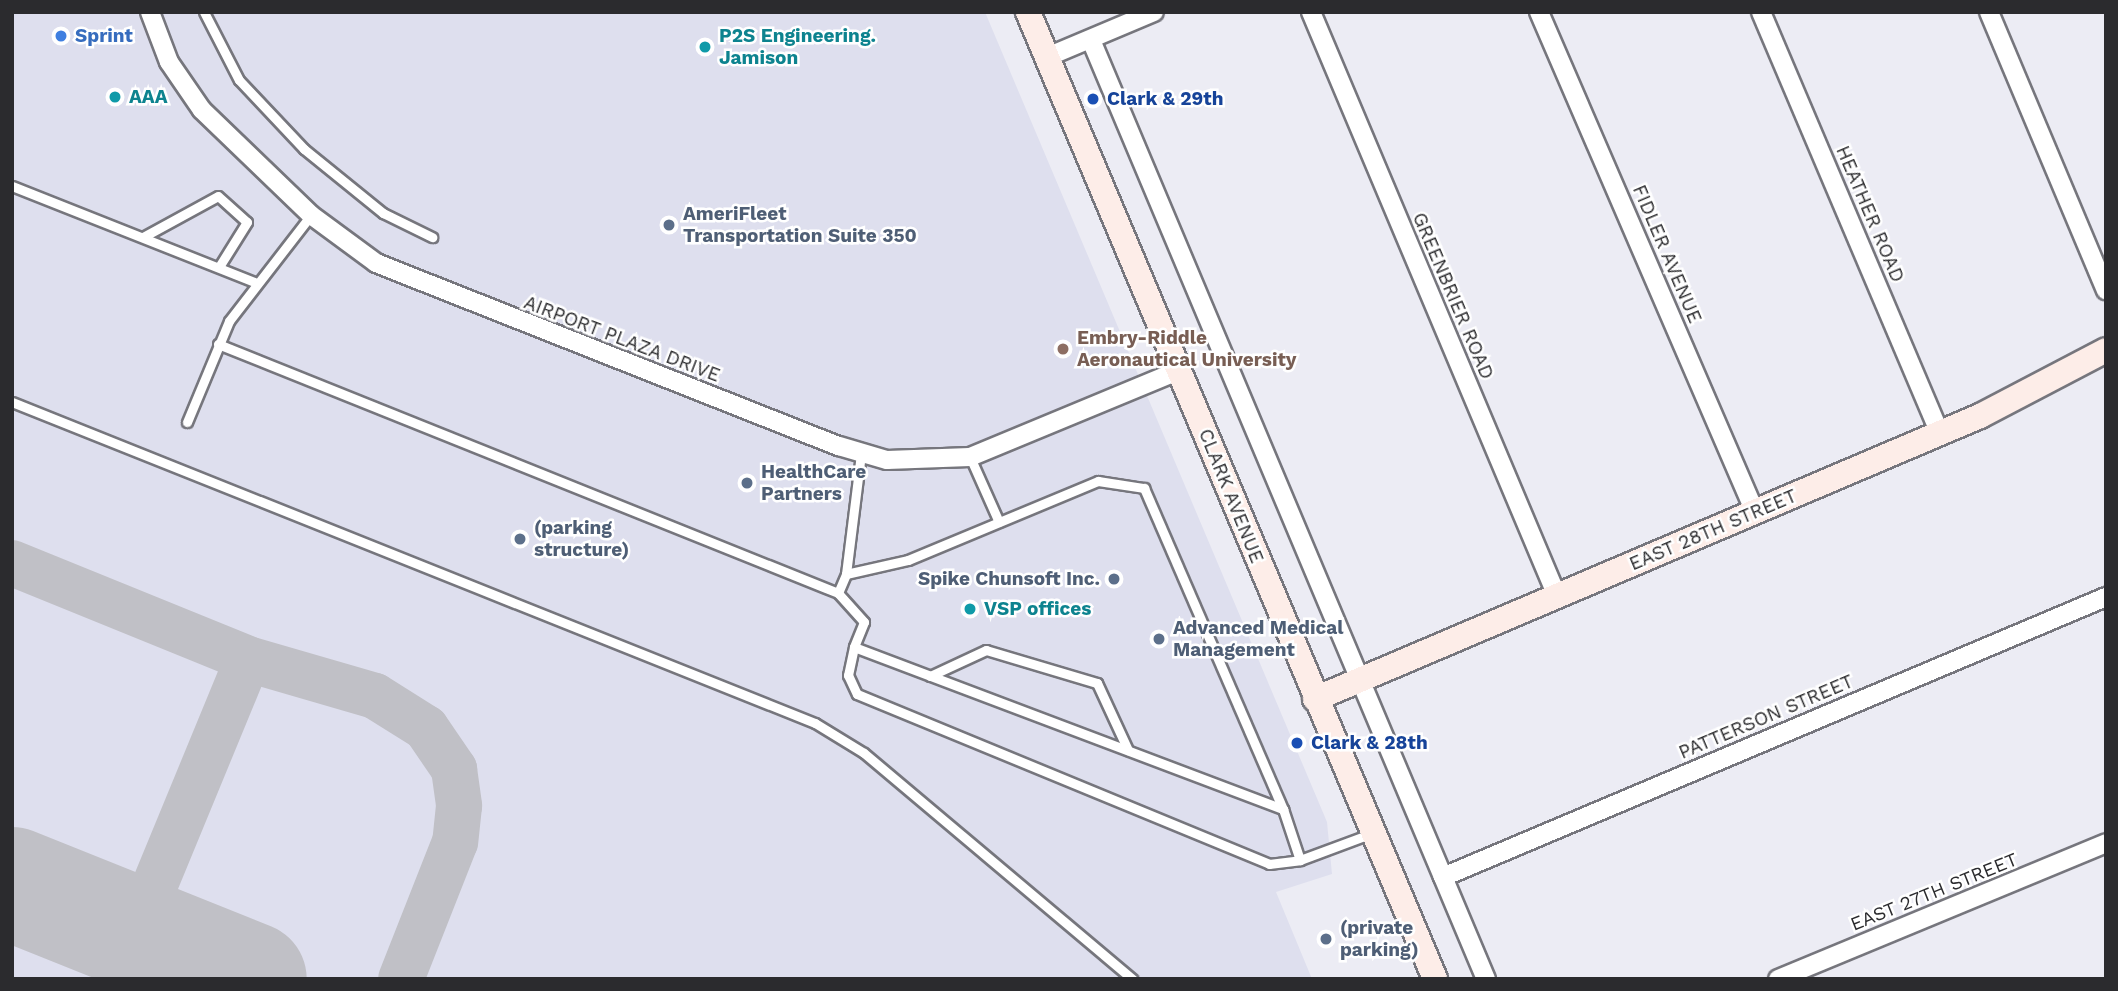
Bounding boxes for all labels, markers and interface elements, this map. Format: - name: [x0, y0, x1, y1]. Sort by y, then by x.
- place label: Sprint: [75, 25, 133, 47]
- place label: P2S Engineering. Jamison: [719, 25, 876, 69]
- marker: Sprint: [53, 28, 69, 44]
- marker: P2S Engineering. Jamison: [697, 39, 713, 55]
- place label: AAA: [129, 86, 168, 108]
- place label: Clark & 29th: [1107, 88, 1224, 110]
- marker: AAA: [107, 89, 123, 105]
- marker: Clark & 29th: [1085, 91, 1101, 107]
- street label: HEATHER ROAD: [1831, 142, 1909, 286]
- street label: FIDLER AVENUE: [1627, 181, 1707, 327]
- place label: AmeriFleet Transportation Suite 350: [683, 203, 917, 247]
- street label: GREENBRIER ROAD: [1408, 209, 1498, 383]
- marker: AmeriFleet Transportation Suite 350: [661, 217, 677, 233]
- street label: AIRPORT PLAZA DRIVE: [520, 291, 724, 387]
- place label: Embry-Riddle Aeronautical University: [1077, 327, 1297, 371]
- marker: Embry-Riddle Aeronautical University: [1055, 341, 1071, 357]
- street label: CLARK AVENUE: [1193, 425, 1269, 567]
- place label: HealthCare Partners: [761, 461, 866, 505]
- marker: HealthCare Partners: [739, 475, 755, 491]
- street label: EAST 28TH STREET: [1626, 484, 1800, 576]
- place label: (parking structure): [534, 517, 629, 561]
- marker: (parking structure): [512, 531, 528, 547]
- place label: Spike Chunsoft Inc.: [918, 568, 1100, 590]
- marker: Spike Chunsoft Inc.: [1106, 571, 1122, 587]
- place label: VSP offices: [984, 598, 1092, 620]
- marker: VSP offices: [962, 601, 978, 617]
- place label: Advanced Medical Management: [1173, 617, 1344, 661]
- marker: Advanced Medical Management: [1151, 631, 1167, 647]
- street label: PATTERSON STREET: [1675, 670, 1857, 764]
- place label: Clark & 28th: [1311, 732, 1428, 754]
- marker: Clark & 28th: [1289, 735, 1305, 751]
- street label: EAST 27TH STREET: [1847, 848, 2021, 936]
- place label: (private parking): [1340, 917, 1419, 961]
- marker: (private parking): [1318, 931, 1334, 947]

